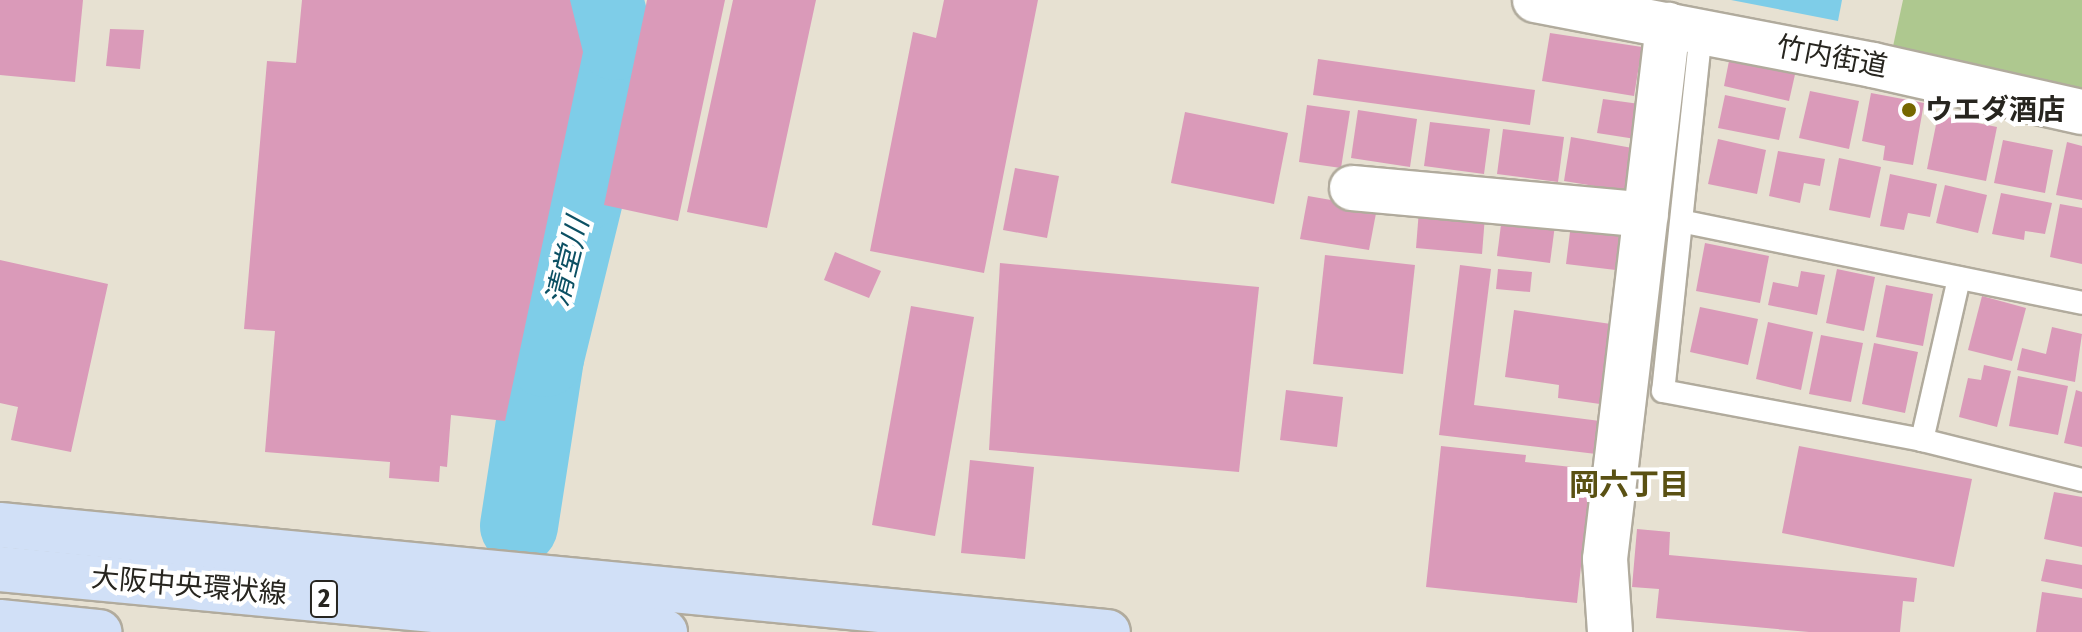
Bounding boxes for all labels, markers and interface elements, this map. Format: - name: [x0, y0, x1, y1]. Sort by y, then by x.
- street label: 竹内街道: [1774, 30, 1890, 84]
- place label: ウエダ酒店: [1925, 93, 2065, 127]
- marker: ウエダ酒店: [1900, 101, 1918, 119]
- water label: 清堂川: [540, 214, 596, 310]
- district label: 岡六丁目: [1569, 467, 1689, 503]
- street label: 大阪中央環状線: [90, 561, 288, 611]
- road number: 2: [308, 577, 340, 621]

